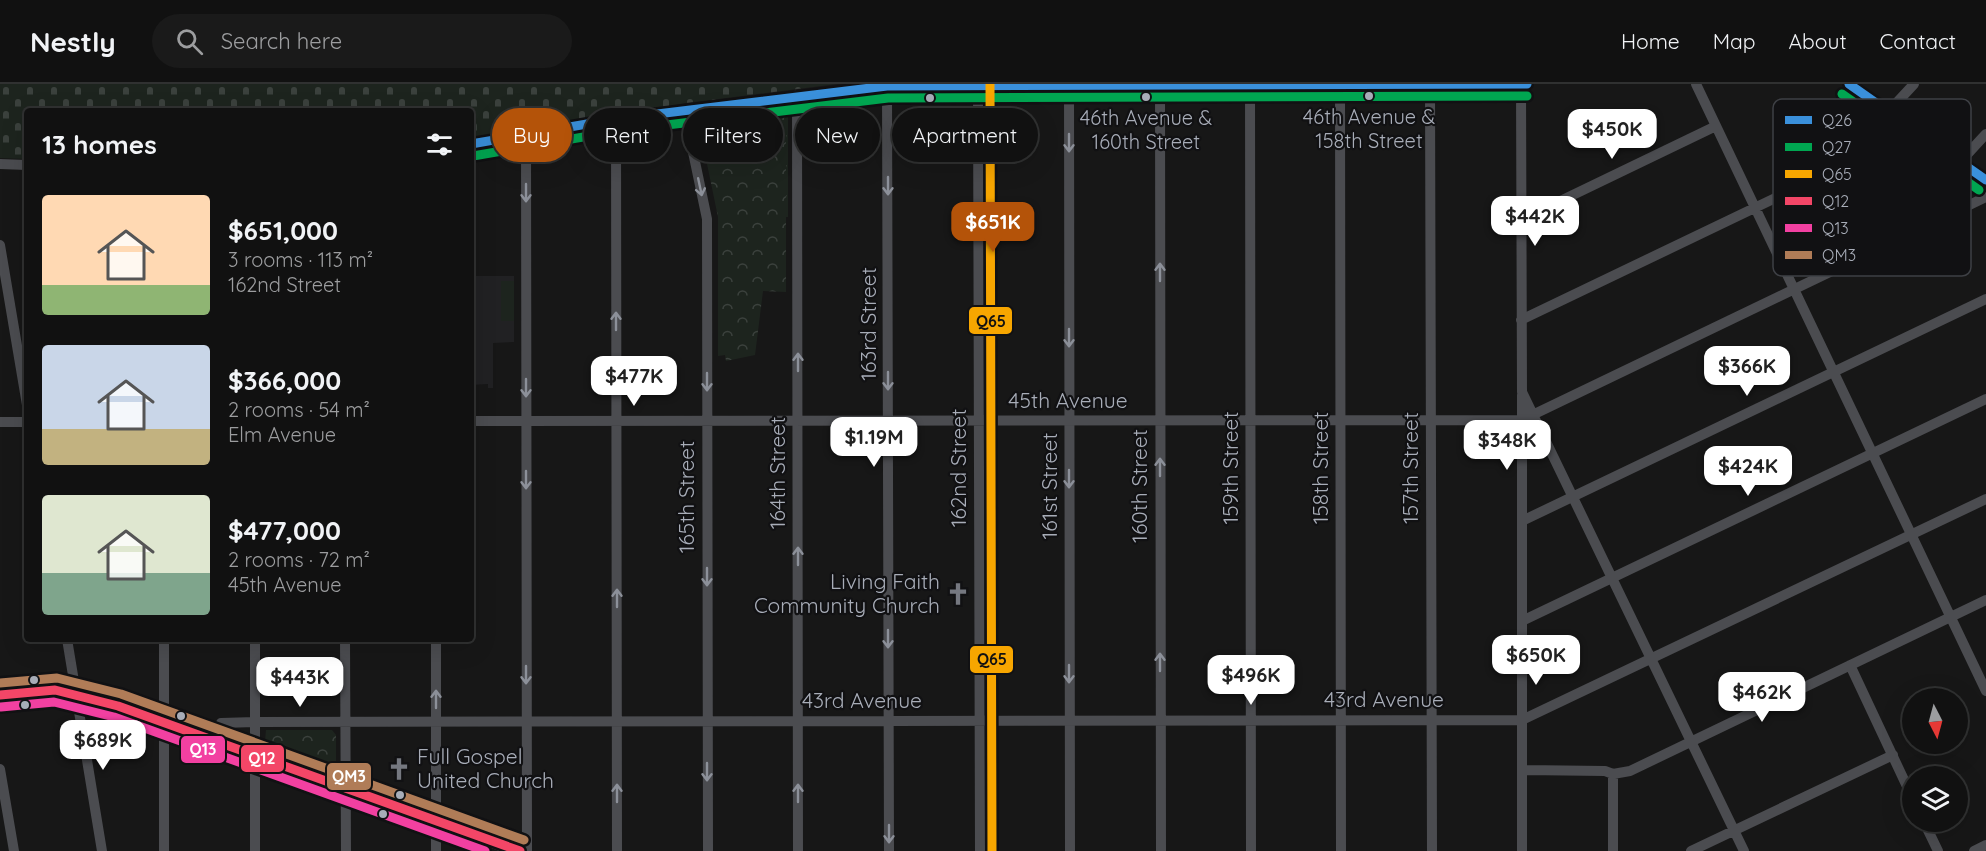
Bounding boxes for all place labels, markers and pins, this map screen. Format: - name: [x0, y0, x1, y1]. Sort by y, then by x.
- marker: 46th Avenue & 158th Street: [1363, 90, 1375, 102]
- marker: 46th Avenue & 160th Street: [1140, 91, 1152, 103]
- unlabelled marker: [924, 92, 936, 104]
- place label: 46th Avenue & 158th Street: [1303, 104, 1436, 153]
- place label: 46th Avenue & 160th Street: [1080, 105, 1213, 154]
- pin: $450K: [1570, 109, 1654, 160]
- pin: $442K: [1493, 196, 1577, 247]
- pin: $651K: [951, 202, 1035, 253]
- pin: $366K: [1705, 346, 1789, 397]
- pin: $477K: [592, 356, 676, 407]
- pin: $1.19M: [825, 417, 923, 468]
- pin: $348K: [1465, 420, 1549, 471]
- pin: $424K: [1706, 446, 1790, 497]
- place label: Living Faith Community Church: [754, 568, 940, 618]
- church icon: Living Faith Community Church: [945, 581, 971, 607]
- pin: $650K: [1494, 635, 1578, 686]
- pin: $496K: [1209, 655, 1293, 706]
- pin: $443K: [258, 657, 342, 708]
- pin: $462K: [1720, 672, 1804, 723]
- unlabelled marker: [28, 674, 40, 686]
- unlabelled marker: [19, 699, 31, 711]
- unlabelled marker: [175, 710, 187, 722]
- pin: $689K: [61, 720, 145, 771]
- place label: Full Gospel United Church: [417, 743, 554, 793]
- church icon: Full Gospel United Church: [386, 756, 412, 782]
- unlabelled marker: [394, 789, 406, 801]
- unlabelled marker: [377, 808, 389, 820]

